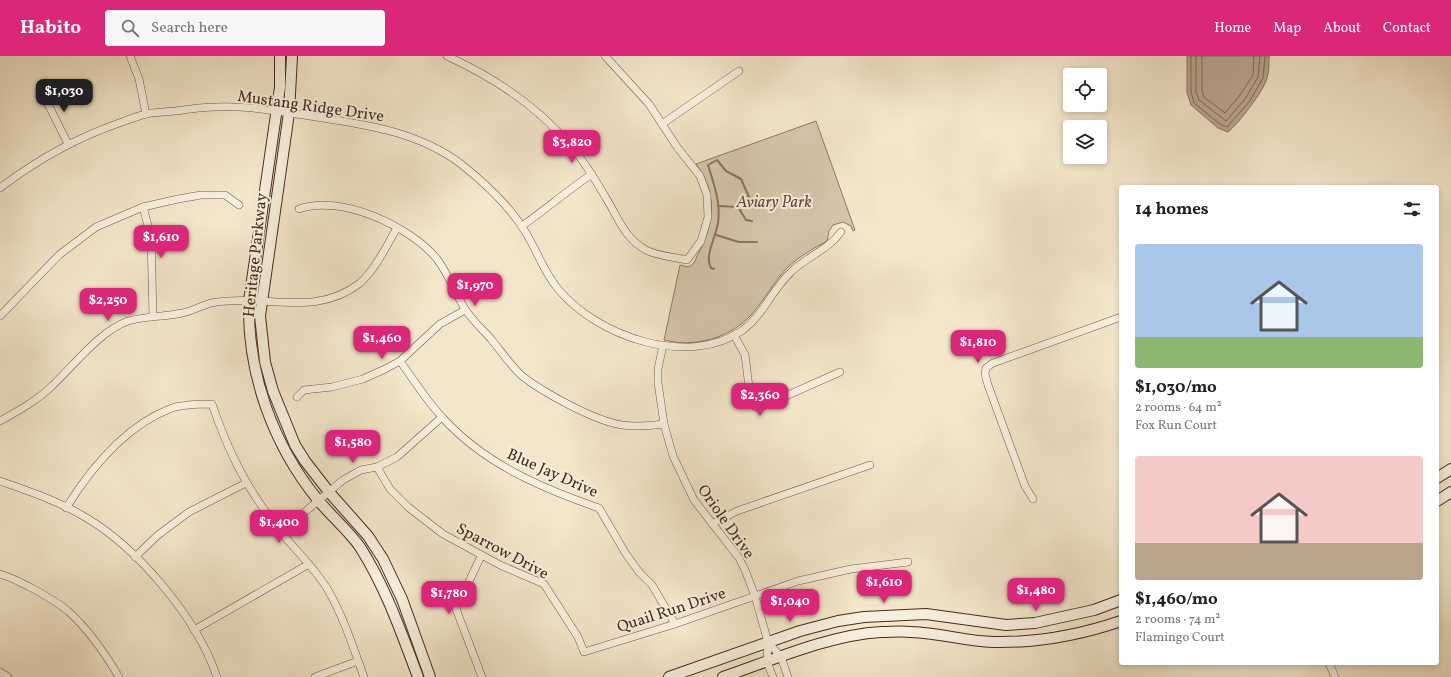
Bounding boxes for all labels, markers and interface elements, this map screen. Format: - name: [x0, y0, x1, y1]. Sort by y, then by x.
- search box: [105, 10, 385, 46]
- text: Habito: [20, 15, 81, 41]
- icon: search: [119, 17, 141, 39]
- text: Search here: [151, 18, 228, 39]
- text: Home: [1214, 19, 1251, 38]
- text: Map: [1273, 19, 1301, 38]
- text: About: [1323, 19, 1361, 38]
- text: Contact: [1383, 19, 1431, 38]
- map controls: [1063, 68, 1107, 164]
- button: locate: [1063, 68, 1107, 112]
- pin: $1,030: [31, 79, 97, 113]
- text: $1,030: [45, 83, 83, 101]
- street label: Mustang Ridge Drive: [236, 86, 385, 128]
- button: layers: [1063, 120, 1107, 164]
- pin: $3,820: [539, 130, 605, 164]
- text: $3,820: [552, 134, 592, 152]
- street label: Heritage Parkway: [239, 192, 273, 318]
- park label: Aviary Park: [735, 192, 812, 214]
- text: 14 homes: [1135, 198, 1209, 221]
- icon: filters: [1401, 198, 1423, 220]
- pin: $1,610: [128, 225, 194, 259]
- text: $1,610: [143, 229, 179, 247]
- icon: home: [1243, 270, 1315, 342]
- pin: $1,970: [442, 273, 508, 307]
- text: $1,970: [456, 277, 494, 295]
- pin: $2,250: [75, 288, 141, 322]
- text: $2,250: [89, 292, 127, 310]
- pin: $1,460: [349, 326, 415, 360]
- text: $1,460: [362, 330, 402, 348]
- pin: $1,810: [945, 330, 1011, 364]
- text: $1,810: [960, 334, 996, 352]
- text: $1,030/mo: [1135, 376, 1217, 399]
- pin: $2,360: [727, 383, 793, 417]
- text: $2,360: [740, 387, 780, 405]
- text: 2 rooms · 64 m²: [1135, 399, 1222, 417]
- text: Fox Run Court: [1135, 417, 1217, 435]
- pin: $1,580: [320, 430, 386, 464]
- text: $1,580: [334, 434, 372, 452]
- street label: Blue Jay Drive: [503, 444, 601, 504]
- street label: Oriole Drive: [692, 481, 759, 564]
- icon: home: [1243, 482, 1315, 554]
- pin: $1,400: [246, 510, 312, 544]
- text: $1,400: [259, 514, 299, 532]
- street label: Sparrow Drive: [452, 518, 552, 585]
- pin: $1,610: [851, 570, 917, 604]
- text: $1,610: [866, 574, 902, 592]
- pin: $1,480: [1003, 578, 1069, 612]
- pin: $1,780: [416, 581, 482, 615]
- text: $1,480: [1016, 582, 1056, 600]
- street label: Quail Run Drive: [614, 583, 729, 639]
- text: $1,780: [431, 585, 467, 603]
- text: $1,460/mo: [1135, 588, 1218, 611]
- pin: $1,040: [757, 589, 823, 623]
- text: $1,040: [770, 593, 810, 611]
- text: 2 rooms · 74 m²: [1135, 611, 1220, 629]
- text: Flamingo Court: [1135, 629, 1225, 647]

